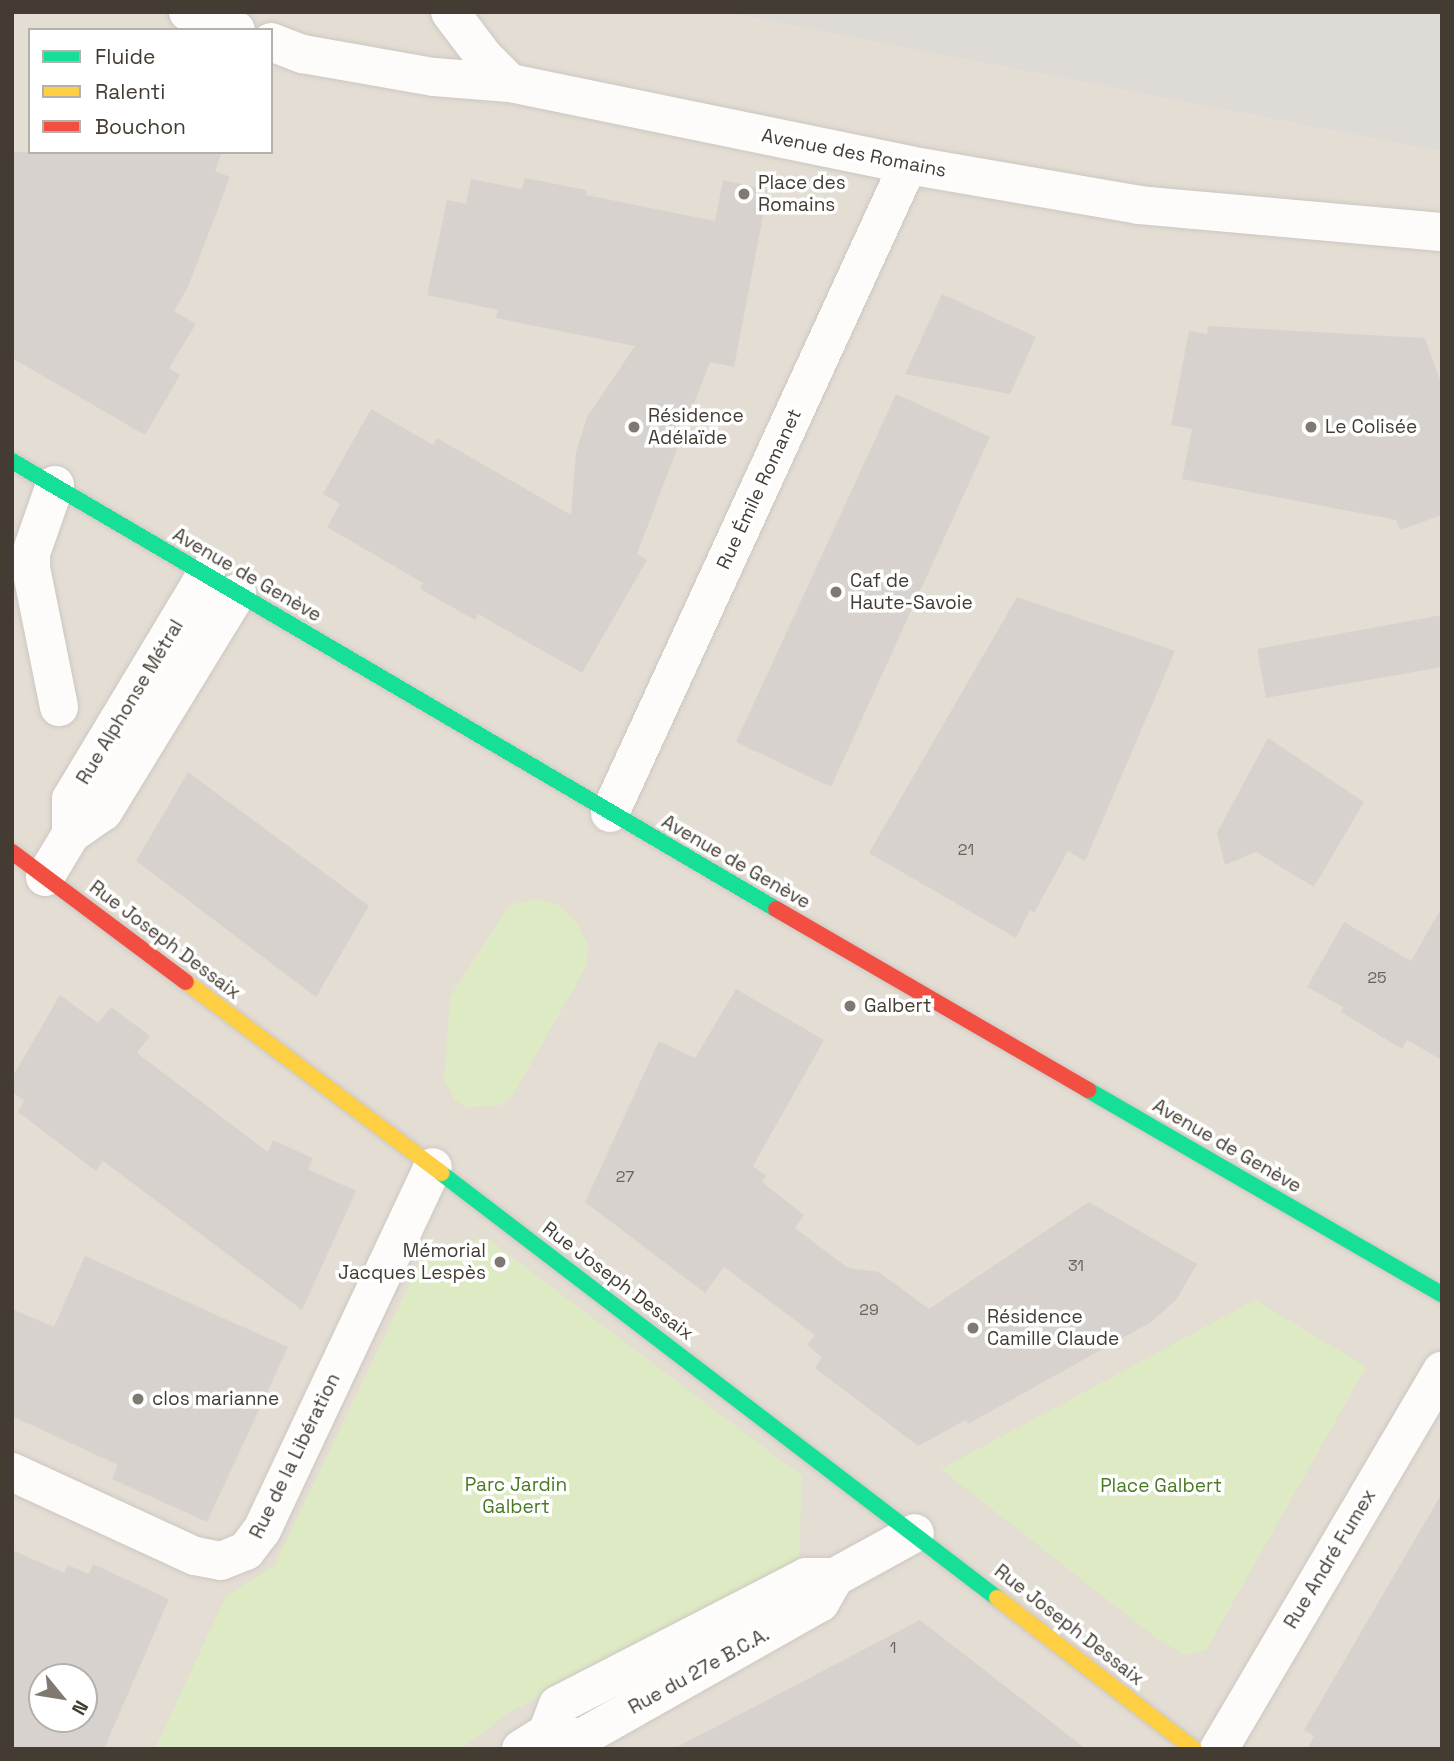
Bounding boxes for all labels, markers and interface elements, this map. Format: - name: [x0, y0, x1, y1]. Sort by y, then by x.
- legend: [28, 28, 273, 154]
- text: Fluide: [95, 43, 155, 70]
- text: Ralenti: [95, 78, 165, 105]
- text: Bouchon: [95, 113, 186, 140]
- street label: Avenue des Romains: [760, 124, 948, 182]
- place label: Place des Romains: [758, 172, 846, 216]
- marker: Place des Romains: [736, 186, 752, 202]
- place label: Résidence Adélaïde: [648, 405, 744, 449]
- street label: Rue Émile Romanet: [712, 405, 806, 573]
- place label: Le Colisée: [1325, 416, 1417, 438]
- marker: Résidence Adélaïde: [626, 419, 642, 435]
- marker: Le Colisée: [1303, 419, 1319, 435]
- street label: Avenue de Genève: [169, 523, 325, 627]
- place label: Caf de Haute-Savoie: [850, 570, 973, 614]
- marker: Caf de Haute-Savoie: [828, 584, 844, 600]
- street label: Rue Alphonse Métral: [72, 615, 188, 789]
- street label: Avenue de Genève: [658, 810, 814, 914]
- house number: 21: [958, 840, 974, 860]
- street label: Rue Joseph Dessaix: [85, 876, 245, 1004]
- house number: 25: [1367, 968, 1387, 988]
- place label: Galbert: [864, 995, 932, 1017]
- marker: Galbert: [842, 998, 858, 1014]
- street label: Avenue de Genève: [1149, 1094, 1305, 1198]
- house number: 27: [616, 1167, 634, 1187]
- street label: Rue Joseph Dessaix: [538, 1217, 698, 1345]
- place label: Mémorial Jacques Lespès: [338, 1240, 486, 1284]
- marker: Mémorial Jacques Lespès: [492, 1254, 508, 1270]
- house number: 31: [1068, 1256, 1084, 1276]
- house number: 29: [859, 1300, 879, 1320]
- place label: Résidence Camille Claude: [987, 1306, 1119, 1350]
- marker: Résidence Camille Claude: [965, 1320, 981, 1336]
- street label: Rue de la Libération: [245, 1370, 345, 1542]
- place label: clos marianne: [152, 1388, 279, 1410]
- marker: clos marianne: [130, 1391, 146, 1407]
- park label: Parc Jardin Galbert: [465, 1474, 567, 1518]
- park label: Place Galbert: [1100, 1475, 1222, 1497]
- street label: Rue André Fumex: [1279, 1485, 1381, 1633]
- street label: Rue Joseph Dessaix: [990, 1560, 1148, 1690]
- street label: Rue du 27e B.C.A.: [625, 1623, 773, 1719]
- house number: 1: [890, 1638, 896, 1658]
- north arrow: [28, 1663, 98, 1733]
- text: N: [66, 1696, 94, 1720]

